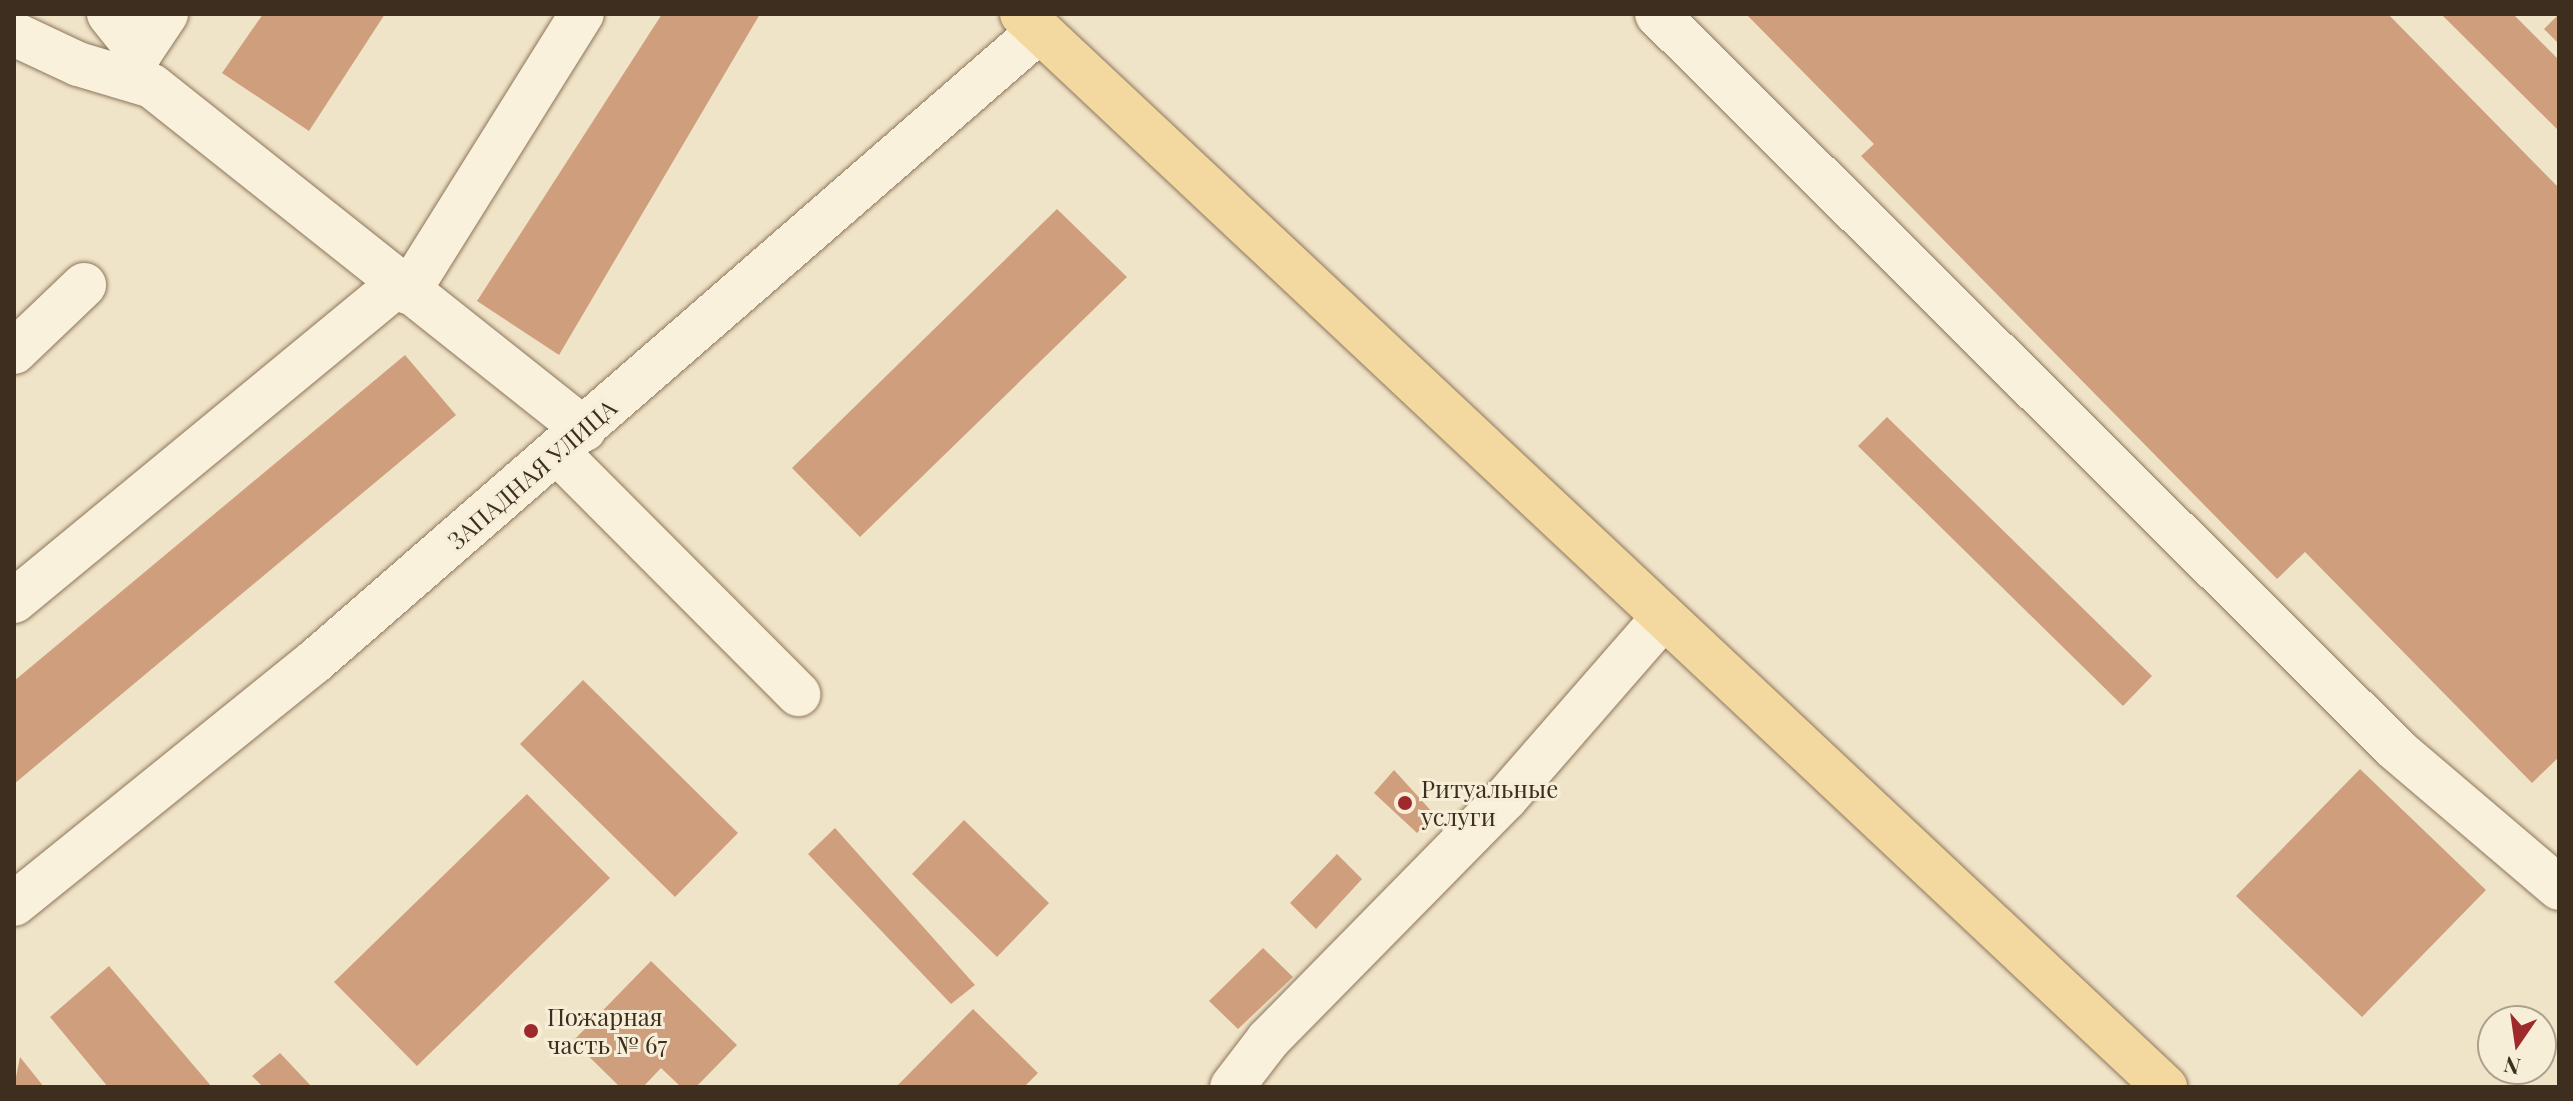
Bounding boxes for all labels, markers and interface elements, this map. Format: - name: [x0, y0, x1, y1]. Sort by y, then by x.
- street label: ЗАПАДНАЯ УЛИЦА: [442, 393, 622, 555]
- place label: Ритуальные услуги: [1421, 775, 1558, 831]
- marker: Ритуальные услуги: [1396, 794, 1414, 812]
- place label: Пожарная часть № 67: [547, 1003, 667, 1059]
- north arrow: [2477, 1005, 2557, 1085]
- marker: Пожарная часть № 67: [522, 1022, 540, 1040]
- text: N: [2501, 1050, 2523, 1083]

